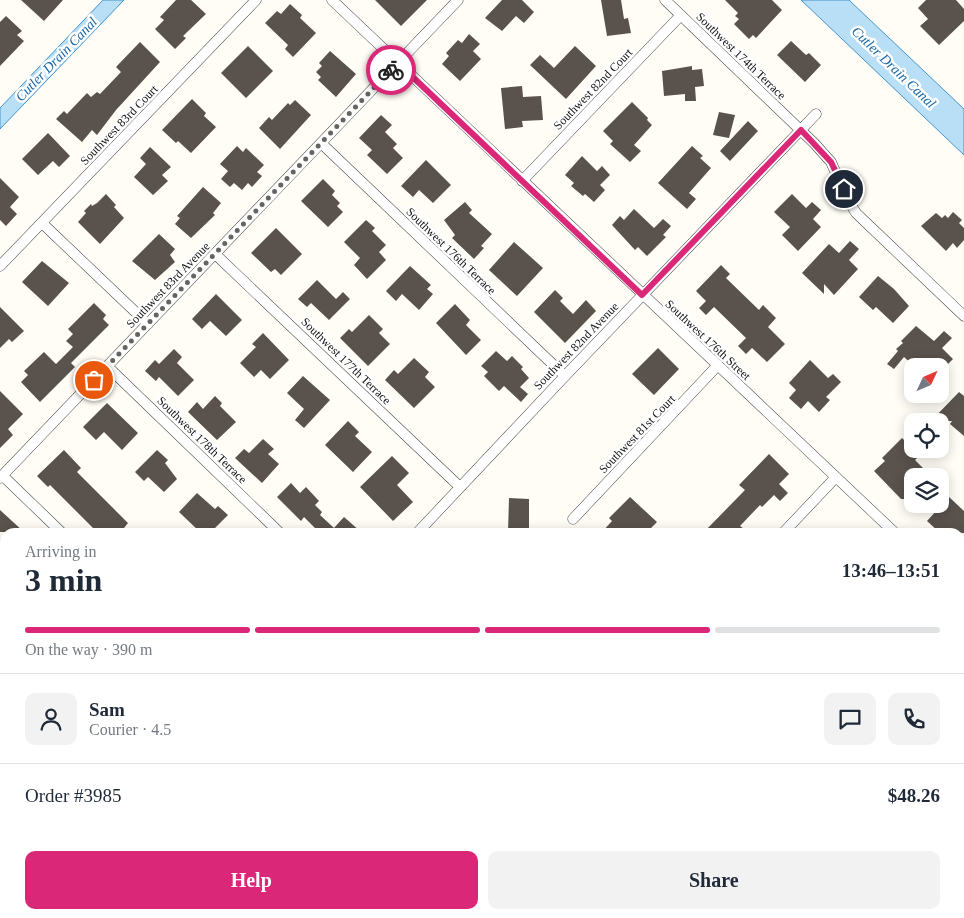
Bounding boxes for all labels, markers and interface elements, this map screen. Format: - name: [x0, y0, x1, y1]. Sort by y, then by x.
- street label: Southwest 174th Terrace: [693, 10, 789, 102]
- water label: Cutler Drain Canal: [13, 14, 100, 104]
- water label: Cutler Drain Canal: [849, 24, 939, 111]
- courier: [366, 45, 416, 95]
- street label: Southwest 82nd Court: [551, 45, 636, 132]
- icon: bike: [377, 56, 405, 84]
- street label: Southwest 83rd Court: [77, 82, 161, 168]
- pin: [823, 168, 865, 210]
- icon: home: [830, 175, 858, 203]
- street label: Southwest 176th Terrace: [403, 205, 499, 297]
- street label: Southwest 83rd Avenue: [123, 239, 213, 331]
- street label: Southwest 176th Street: [663, 297, 754, 384]
- street label: Southwest 82nd Avenue: [531, 299, 621, 393]
- street label: Southwest 177th Terrace: [298, 315, 394, 407]
- north arrow: [904, 358, 949, 402]
- map controls: [904, 358, 949, 513]
- pin: [73, 359, 115, 401]
- icon: bag: [80, 366, 108, 394]
- street label: Southwest 81st Court: [596, 391, 678, 476]
- street label: Southwest 178th Terrace: [154, 394, 250, 486]
- button: locate: [904, 413, 949, 458]
- button: layers: [904, 468, 949, 513]
- text: Arriving in: [25, 543, 97, 560]
- text: 13:46–13:51: [842, 560, 940, 581]
- text: 3 min: [25, 562, 102, 598]
- text: On the way · 390 m: [25, 641, 153, 658]
- button: person: [25, 693, 77, 745]
- button: chat: [824, 693, 876, 745]
- button: phone: [888, 693, 940, 745]
- text: Sam: [89, 699, 125, 720]
- text: Courier · 4.5: [89, 721, 171, 738]
- text: Order #3985: [25, 785, 122, 806]
- text: $48.26: [888, 785, 940, 806]
- button: Help: [25, 851, 478, 909]
- button: Share: [488, 851, 940, 909]

